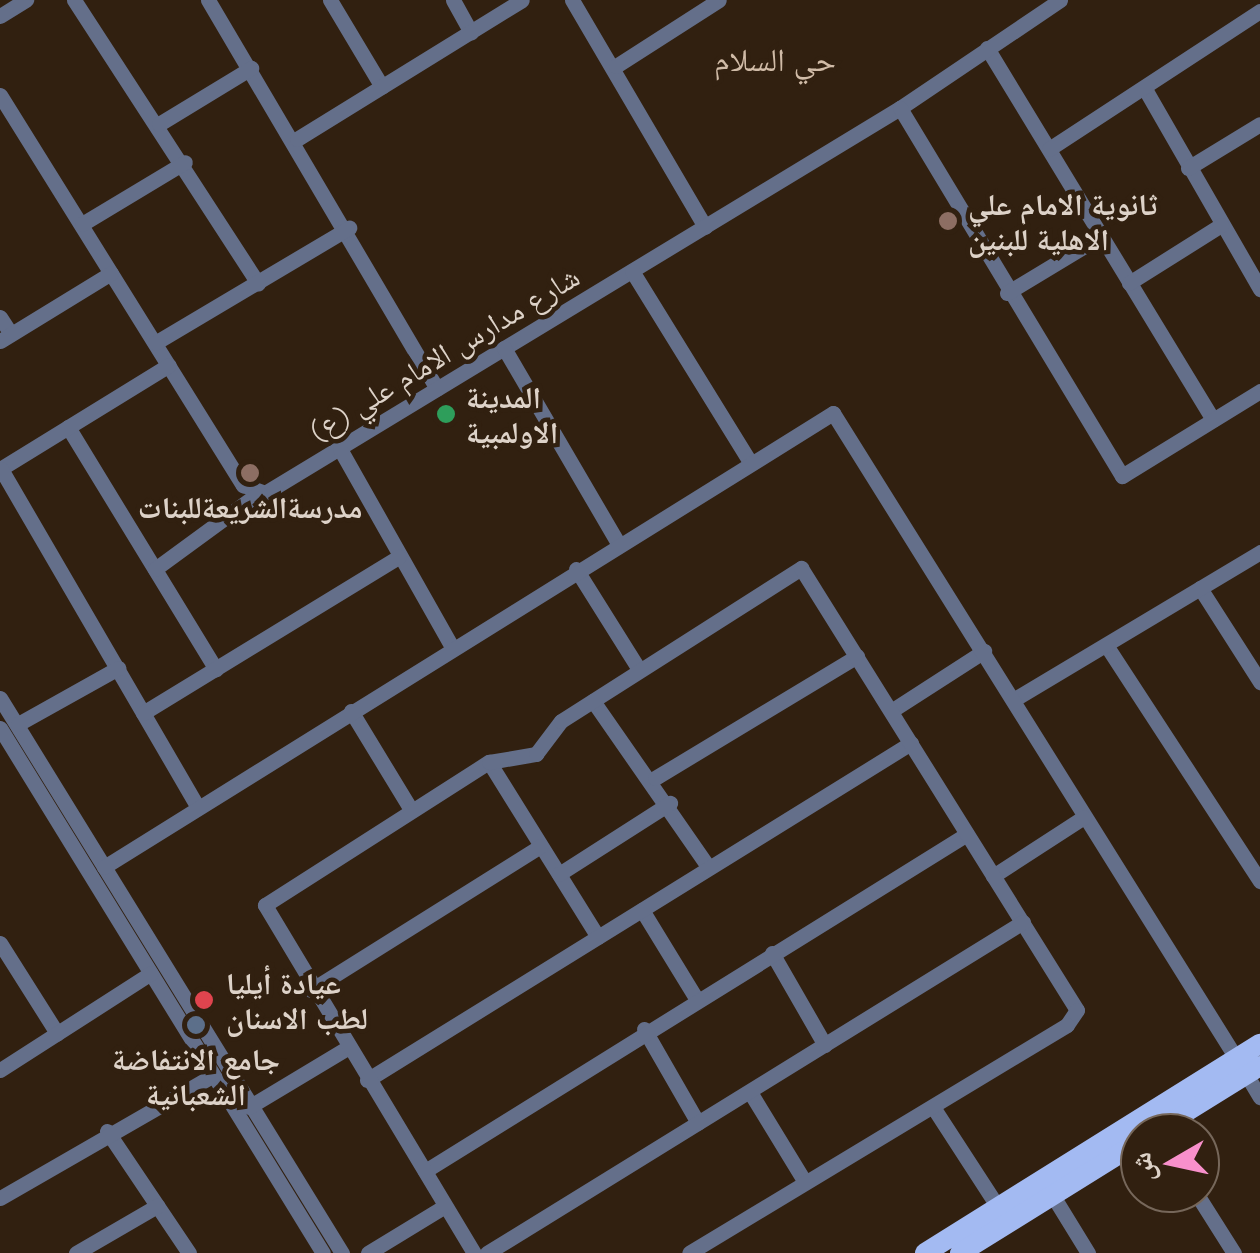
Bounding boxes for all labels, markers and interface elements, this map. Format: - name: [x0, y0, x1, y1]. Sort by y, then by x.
- district label: حي السلام: [714, 40, 836, 78]
- place label: ثانوية الامام علي الاهلية للبنين: [968, 186, 1157, 256]
- marker: ثانوية الامام علي الاهلية للبنين: [937, 210, 959, 232]
- street label: شارع مدارس الامام علي (ع): [302, 258, 586, 448]
- place label: المدينة الاولمبية: [466, 379, 558, 450]
- marker: المدينة الاولمبية: [435, 403, 457, 425]
- marker: مدرسةالشريعةللبنات: [239, 462, 261, 484]
- place label: مدرسةالشريعةللبنات: [138, 489, 362, 525]
- place label: عيادة أيليا لطب الاسنان: [226, 965, 368, 1036]
- marker: عيادة أيليا لطب الاسنان: [191, 987, 217, 1013]
- marker: جامع الانتفاضة الشعبانية: [185, 1014, 207, 1036]
- place label: جامع الانتفاضة الشعبانية: [112, 1041, 280, 1112]
- north arrow: [1120, 1113, 1220, 1213]
- text: ش: [1122, 1150, 1161, 1185]

